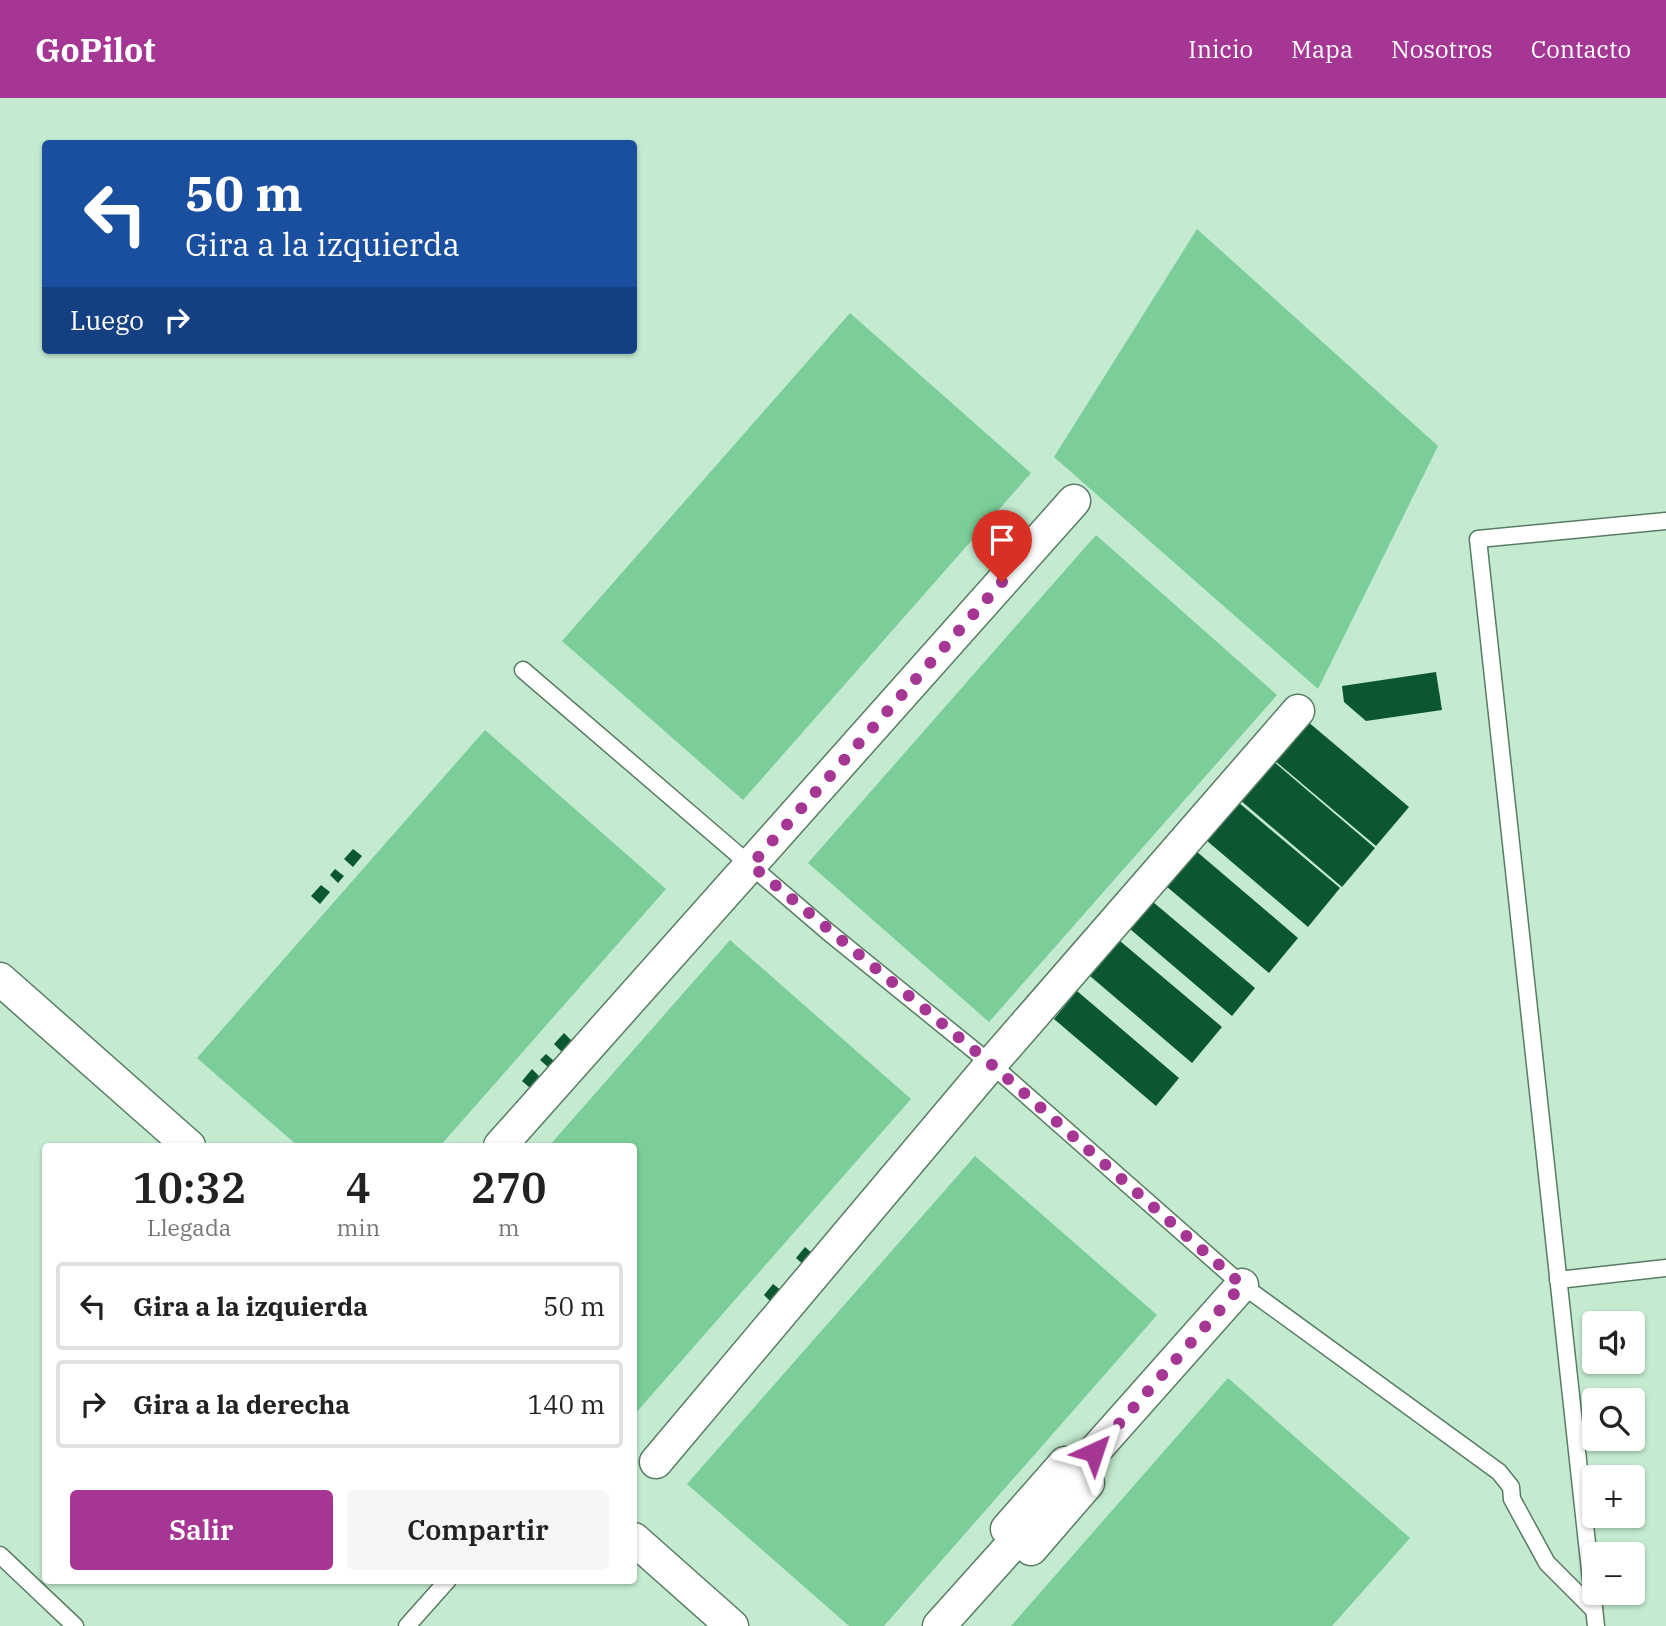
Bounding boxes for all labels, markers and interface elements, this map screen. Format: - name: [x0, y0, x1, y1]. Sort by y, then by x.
- text: GoPilot: [35, 28, 156, 71]
- text: Inicio: [1188, 33, 1253, 65]
- text: Mapa: [1291, 33, 1353, 65]
- text: Nosotros: [1391, 33, 1493, 65]
- text: Contacto: [1531, 33, 1631, 65]
- text: 50 m: [185, 161, 303, 224]
- icon: left: [70, 168, 161, 259]
- text: Gira a la izquierda: [185, 223, 460, 265]
- icon: right: [158, 301, 196, 339]
- text: Luego: [70, 303, 144, 337]
- pin: [972, 510, 1032, 582]
- icon: arrive: [983, 521, 1021, 559]
- text: 10:32: [133, 1160, 246, 1215]
- text: 4: [346, 1160, 371, 1215]
- text: 270: [471, 1160, 546, 1215]
- text: Llegada: [147, 1212, 231, 1242]
- text: min: [336, 1212, 380, 1242]
- text: m: [498, 1212, 520, 1242]
- icon: left: [74, 1287, 112, 1325]
- text: Gira a la izquierda: [133, 1289, 368, 1323]
- text: 50 m: [543, 1289, 605, 1323]
- map controls: [1582, 1311, 1645, 1605]
- button: sound: [1582, 1311, 1645, 1374]
- icon: right: [74, 1385, 112, 1423]
- text: Gira a la derecha: [133, 1387, 350, 1421]
- text: 140 m: [527, 1387, 605, 1421]
- button: search: [1582, 1388, 1645, 1451]
- position arrow: [1057, 1415, 1131, 1489]
- button: +: [1582, 1465, 1645, 1528]
- button: Salir: [70, 1490, 333, 1570]
- button: Compartir: [347, 1490, 609, 1570]
- button: −: [1582, 1542, 1645, 1605]

